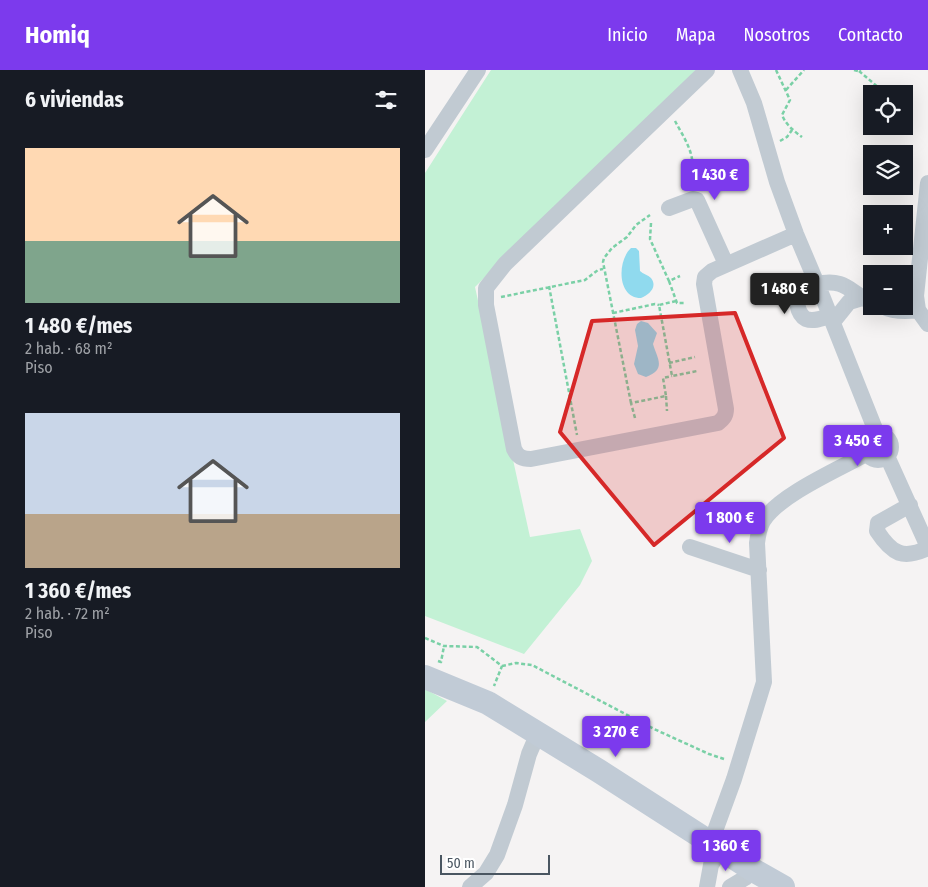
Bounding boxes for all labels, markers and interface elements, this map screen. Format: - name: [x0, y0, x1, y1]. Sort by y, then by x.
- text: Homiq: [25, 21, 90, 49]
- text: Inicio: [607, 24, 648, 46]
- text: Mapa: [676, 24, 716, 46]
- text: Nosotros: [744, 24, 810, 46]
- text: Contacto: [838, 24, 903, 46]
- map controls: [863, 85, 913, 315]
- button: locate: [863, 85, 913, 135]
- icon: filters: [372, 86, 400, 114]
- text: 6 viviendas: [25, 87, 124, 113]
- button: layers: [863, 145, 913, 195]
- pin: 1 430 €: [669, 158, 761, 201]
- text: 1 430 €: [692, 165, 738, 184]
- icon: home: [168, 181, 258, 271]
- button: +: [863, 205, 913, 255]
- button: −: [863, 265, 913, 315]
- pin: 1 480 €: [739, 272, 831, 315]
- text: 1 480 €: [761, 279, 809, 298]
- text: 1 480 €/mes: [25, 313, 132, 339]
- text: 2 hab. · 68 m²: [25, 339, 112, 358]
- text: Piso: [25, 358, 53, 377]
- pin: 3 450 €: [812, 424, 904, 467]
- text: 3 450 €: [834, 431, 882, 450]
- icon: home: [168, 446, 258, 536]
- pin: 1 800 €: [684, 502, 776, 544]
- text: 1 800 €: [706, 508, 754, 527]
- text: 1 360 €/mes: [25, 578, 131, 604]
- text: 2 hab. · 72 m²: [25, 604, 110, 623]
- text: Piso: [25, 623, 53, 642]
- pin: 3 270 €: [570, 716, 662, 758]
- text: 3 270 €: [593, 722, 639, 741]
- pin: 1 360 €: [680, 830, 772, 872]
- text: 1 360 €: [703, 836, 749, 855]
- scale bar: [440, 852, 550, 875]
- text: 50 m: [447, 855, 475, 872]

